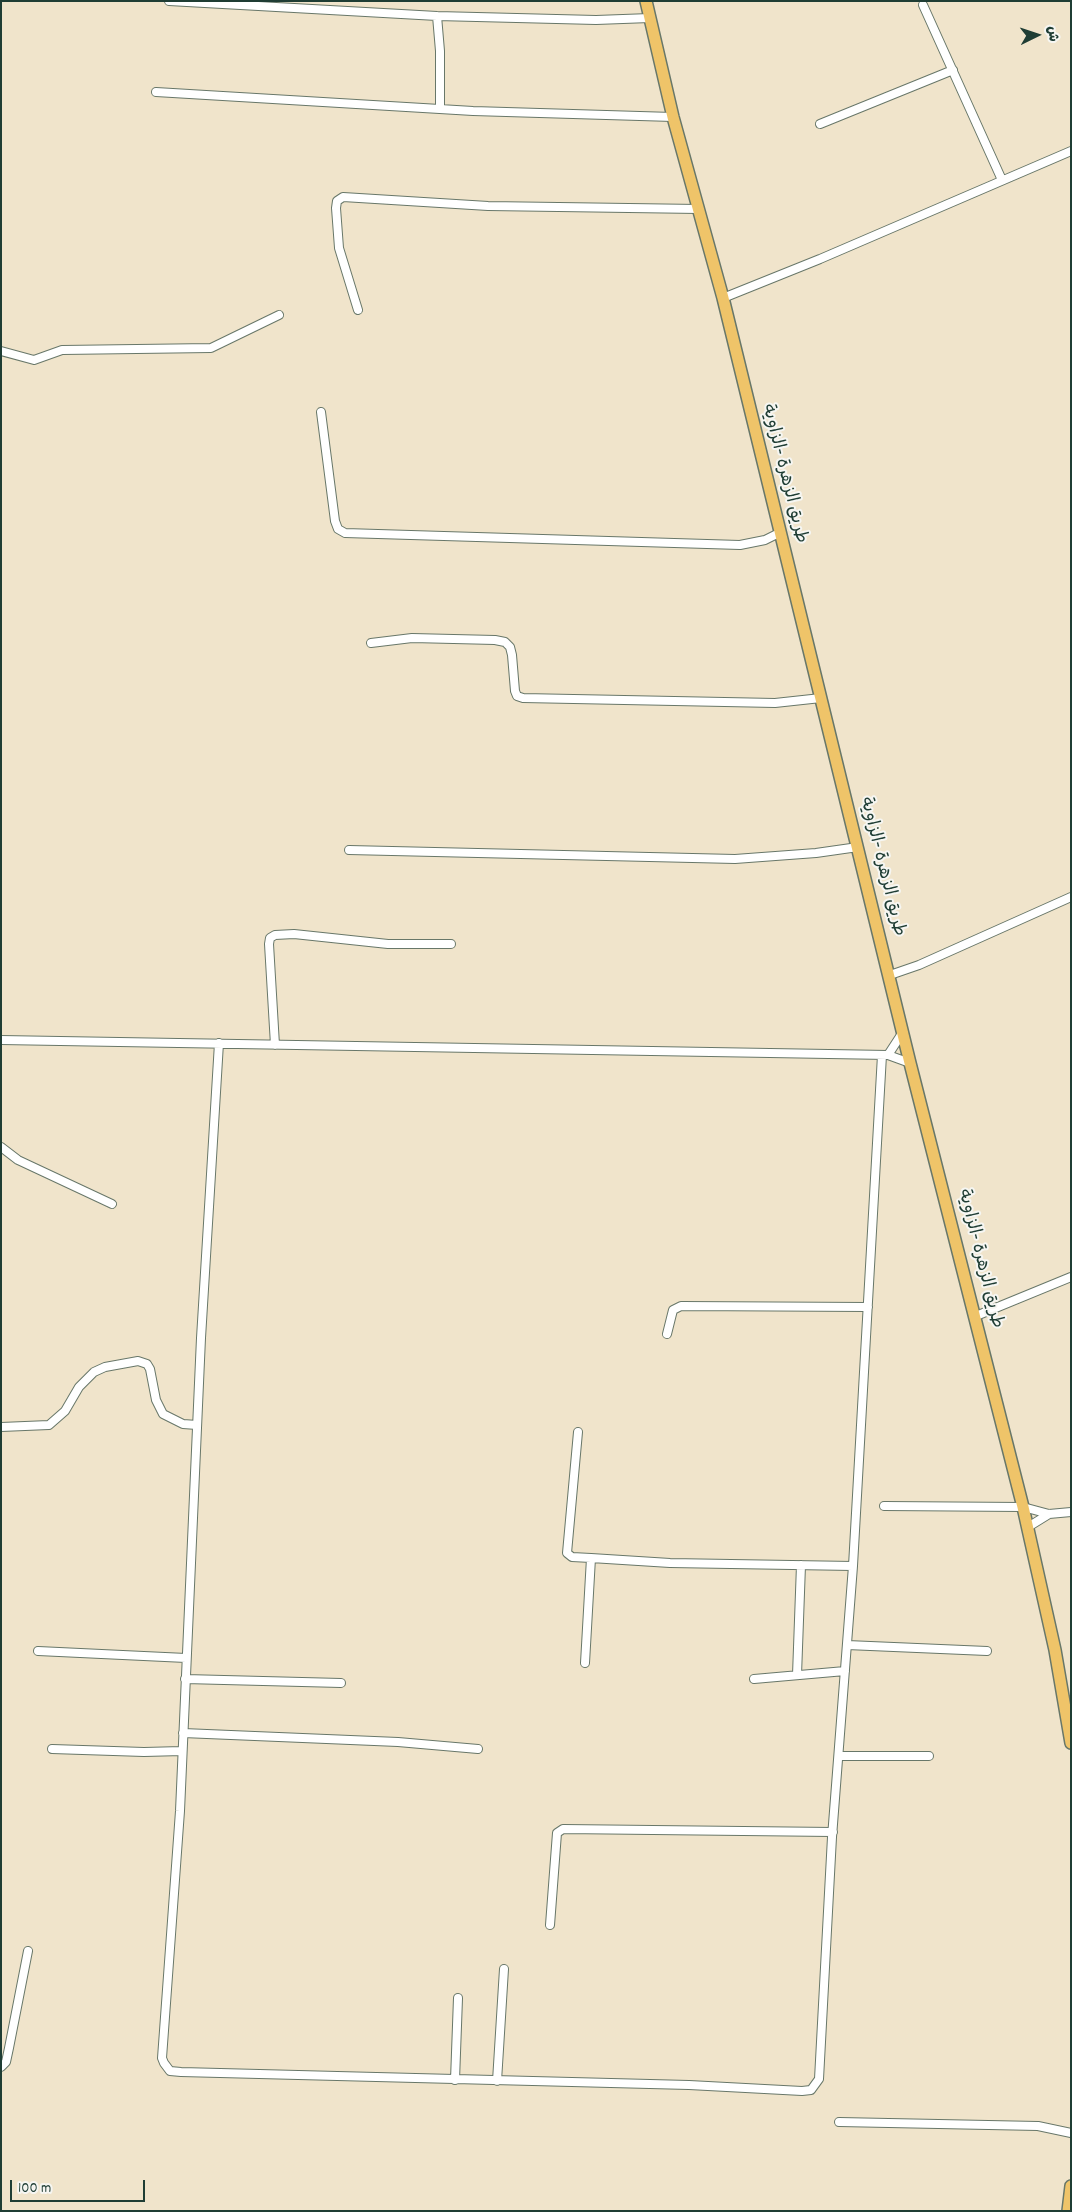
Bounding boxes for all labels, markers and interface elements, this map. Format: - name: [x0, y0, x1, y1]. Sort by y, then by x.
- north arrow: [1012, 10, 1062, 60]
- text: ش: [1041, 26, 1062, 42]
- street label: طريق الزهرة -الزاوية: [755, 402, 811, 546]
- street label: طريق الزهرة -الزاوية: [853, 795, 909, 939]
- street label: طريق الزهرة -الزاوية: [951, 1187, 1007, 1331]
- scale bar: [12, 2170, 148, 2202]
- text: 100 m: [18, 2178, 51, 2200]

